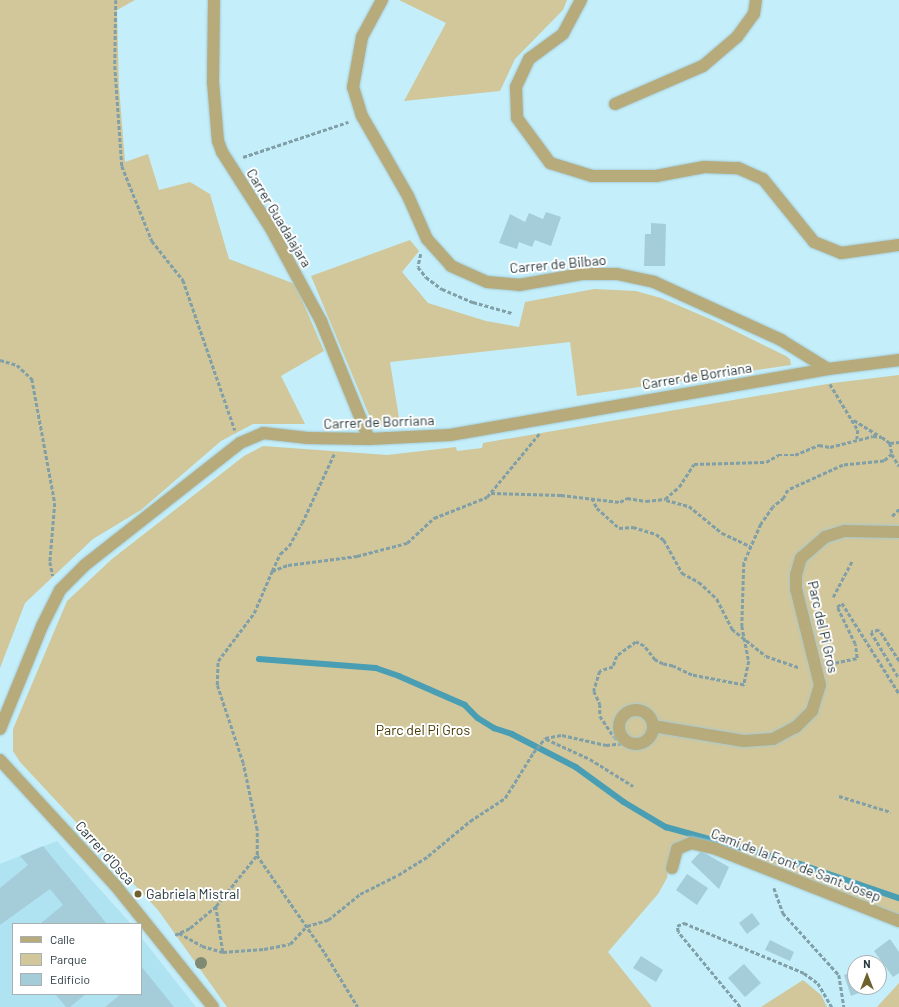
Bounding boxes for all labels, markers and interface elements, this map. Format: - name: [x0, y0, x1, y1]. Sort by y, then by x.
- street label: Carrer Guadalajara: [243, 166, 315, 270]
- street label: Carrer de Bilbao: [509, 251, 607, 277]
- street label: Carrer de Borriana: [641, 359, 753, 393]
- street label: Carrer de Borriana: [323, 412, 435, 432]
- street label: Parc del Pi Gros: [804, 579, 842, 675]
- park label: Parc del Pi Gros: [376, 722, 470, 738]
- street label: Carrer d'Osca: [72, 818, 138, 888]
- street label: Camí de la Font de Sant Josep: [709, 825, 883, 905]
- place label: Gabriela Mistral: [146, 886, 239, 902]
- marker: Gabriela Mistral: [133, 889, 143, 899]
- legend: [12, 923, 142, 995]
- text: Calle: [50, 932, 75, 946]
- text: Parque: [50, 952, 87, 966]
- north arrow: [847, 955, 887, 995]
- text: N: [863, 957, 871, 970]
- text: Edificio: [50, 972, 90, 986]

